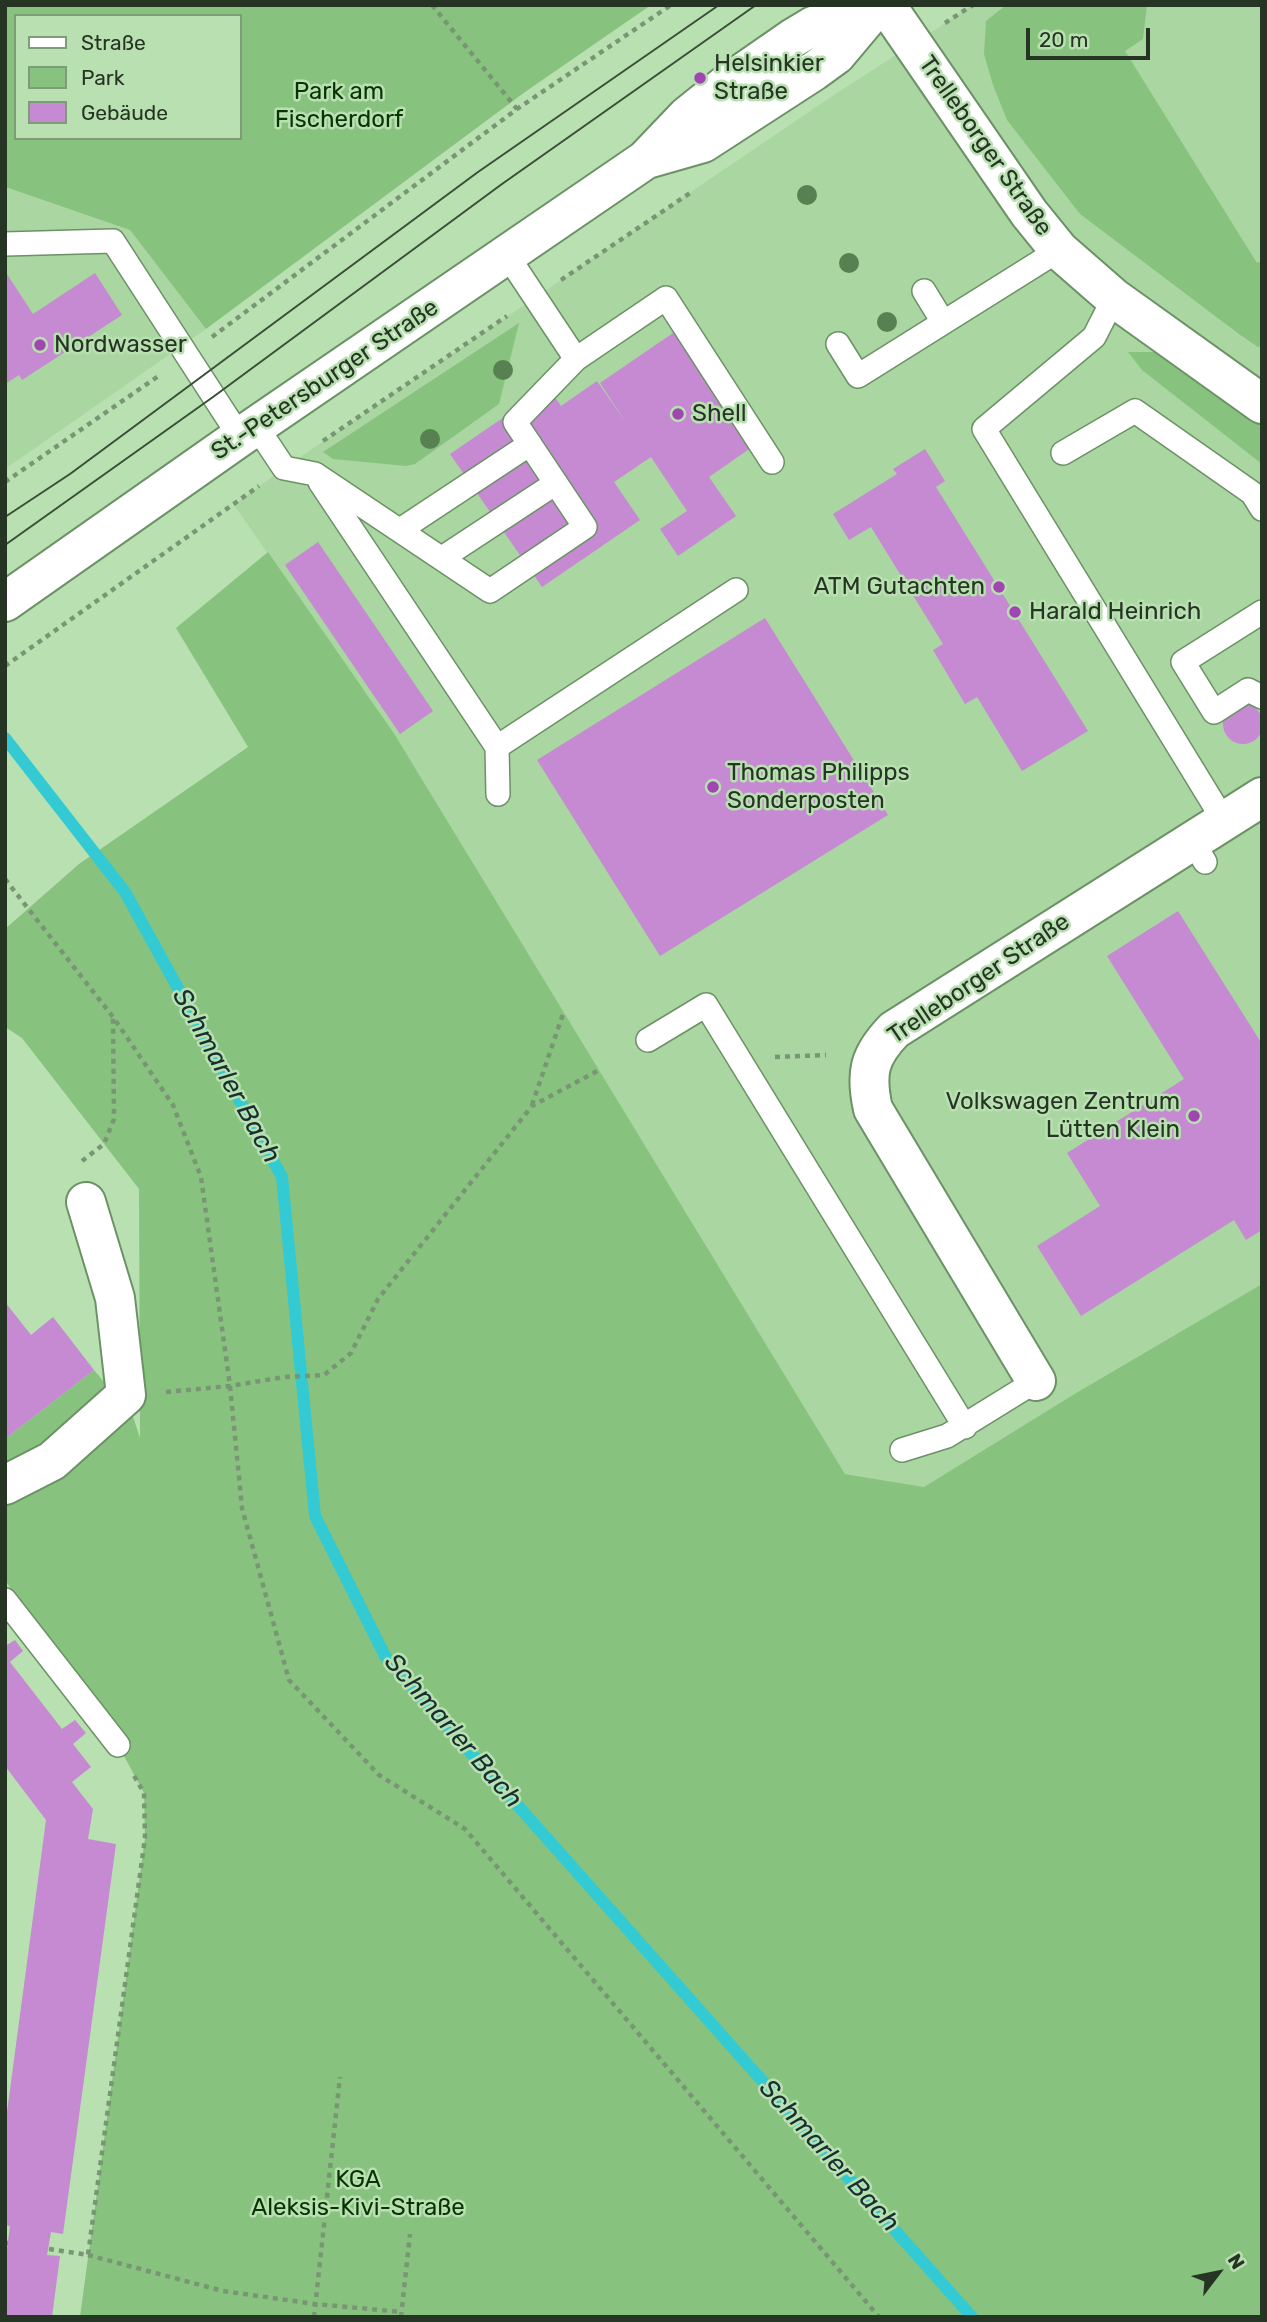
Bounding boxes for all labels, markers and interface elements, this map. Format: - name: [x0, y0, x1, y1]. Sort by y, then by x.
- legend: [14, 14, 242, 140]
- scale bar: [1029, 14, 1153, 58]
- text: 20 m: [1039, 27, 1088, 52]
- text: Straße: [81, 30, 146, 55]
- place label: Helsinkier Straße: [714, 50, 824, 106]
- street label: Trelleborger Straße: [912, 50, 1058, 242]
- text: Park: [81, 65, 125, 90]
- marker: Helsinkier Straße: [692, 70, 708, 86]
- park label: Park am Fischerdorf: [275, 78, 403, 134]
- text: Gebäude: [81, 100, 168, 125]
- street label: St.-Petersburger Straße: [206, 293, 444, 467]
- place label: Nordwasser: [54, 331, 187, 359]
- marker: Nordwasser: [32, 337, 48, 353]
- place label: Shell: [692, 400, 747, 428]
- marker: Shell: [670, 406, 686, 422]
- place label: ATM Gutachten: [813, 573, 985, 601]
- marker: ATM Gutachten: [991, 579, 1007, 595]
- place label: Harald Heinrich: [1029, 598, 1201, 626]
- marker: Harald Heinrich: [1007, 604, 1023, 620]
- place label: Thomas Philipps Sonderposten: [727, 759, 910, 815]
- marker: Thomas Philipps Sonderposten: [705, 779, 721, 795]
- street label: Trelleborger Straße: [883, 907, 1075, 1051]
- water label: Schmarler Bach: [165, 983, 287, 1169]
- place label: Volkswagen Zentrum Lütten Klein: [945, 1088, 1180, 1144]
- marker: Volkswagen Zentrum Lütten Klein: [1186, 1108, 1202, 1124]
- water label: Schmarler Bach: [377, 1647, 529, 1815]
- water label: Schmarler Bach: [752, 2073, 906, 2239]
- park label: KGA Aleksis-Kivi-Straße: [251, 2166, 465, 2222]
- north arrow: [1183, 2238, 1253, 2308]
- text: N: [1223, 2250, 1250, 2273]

